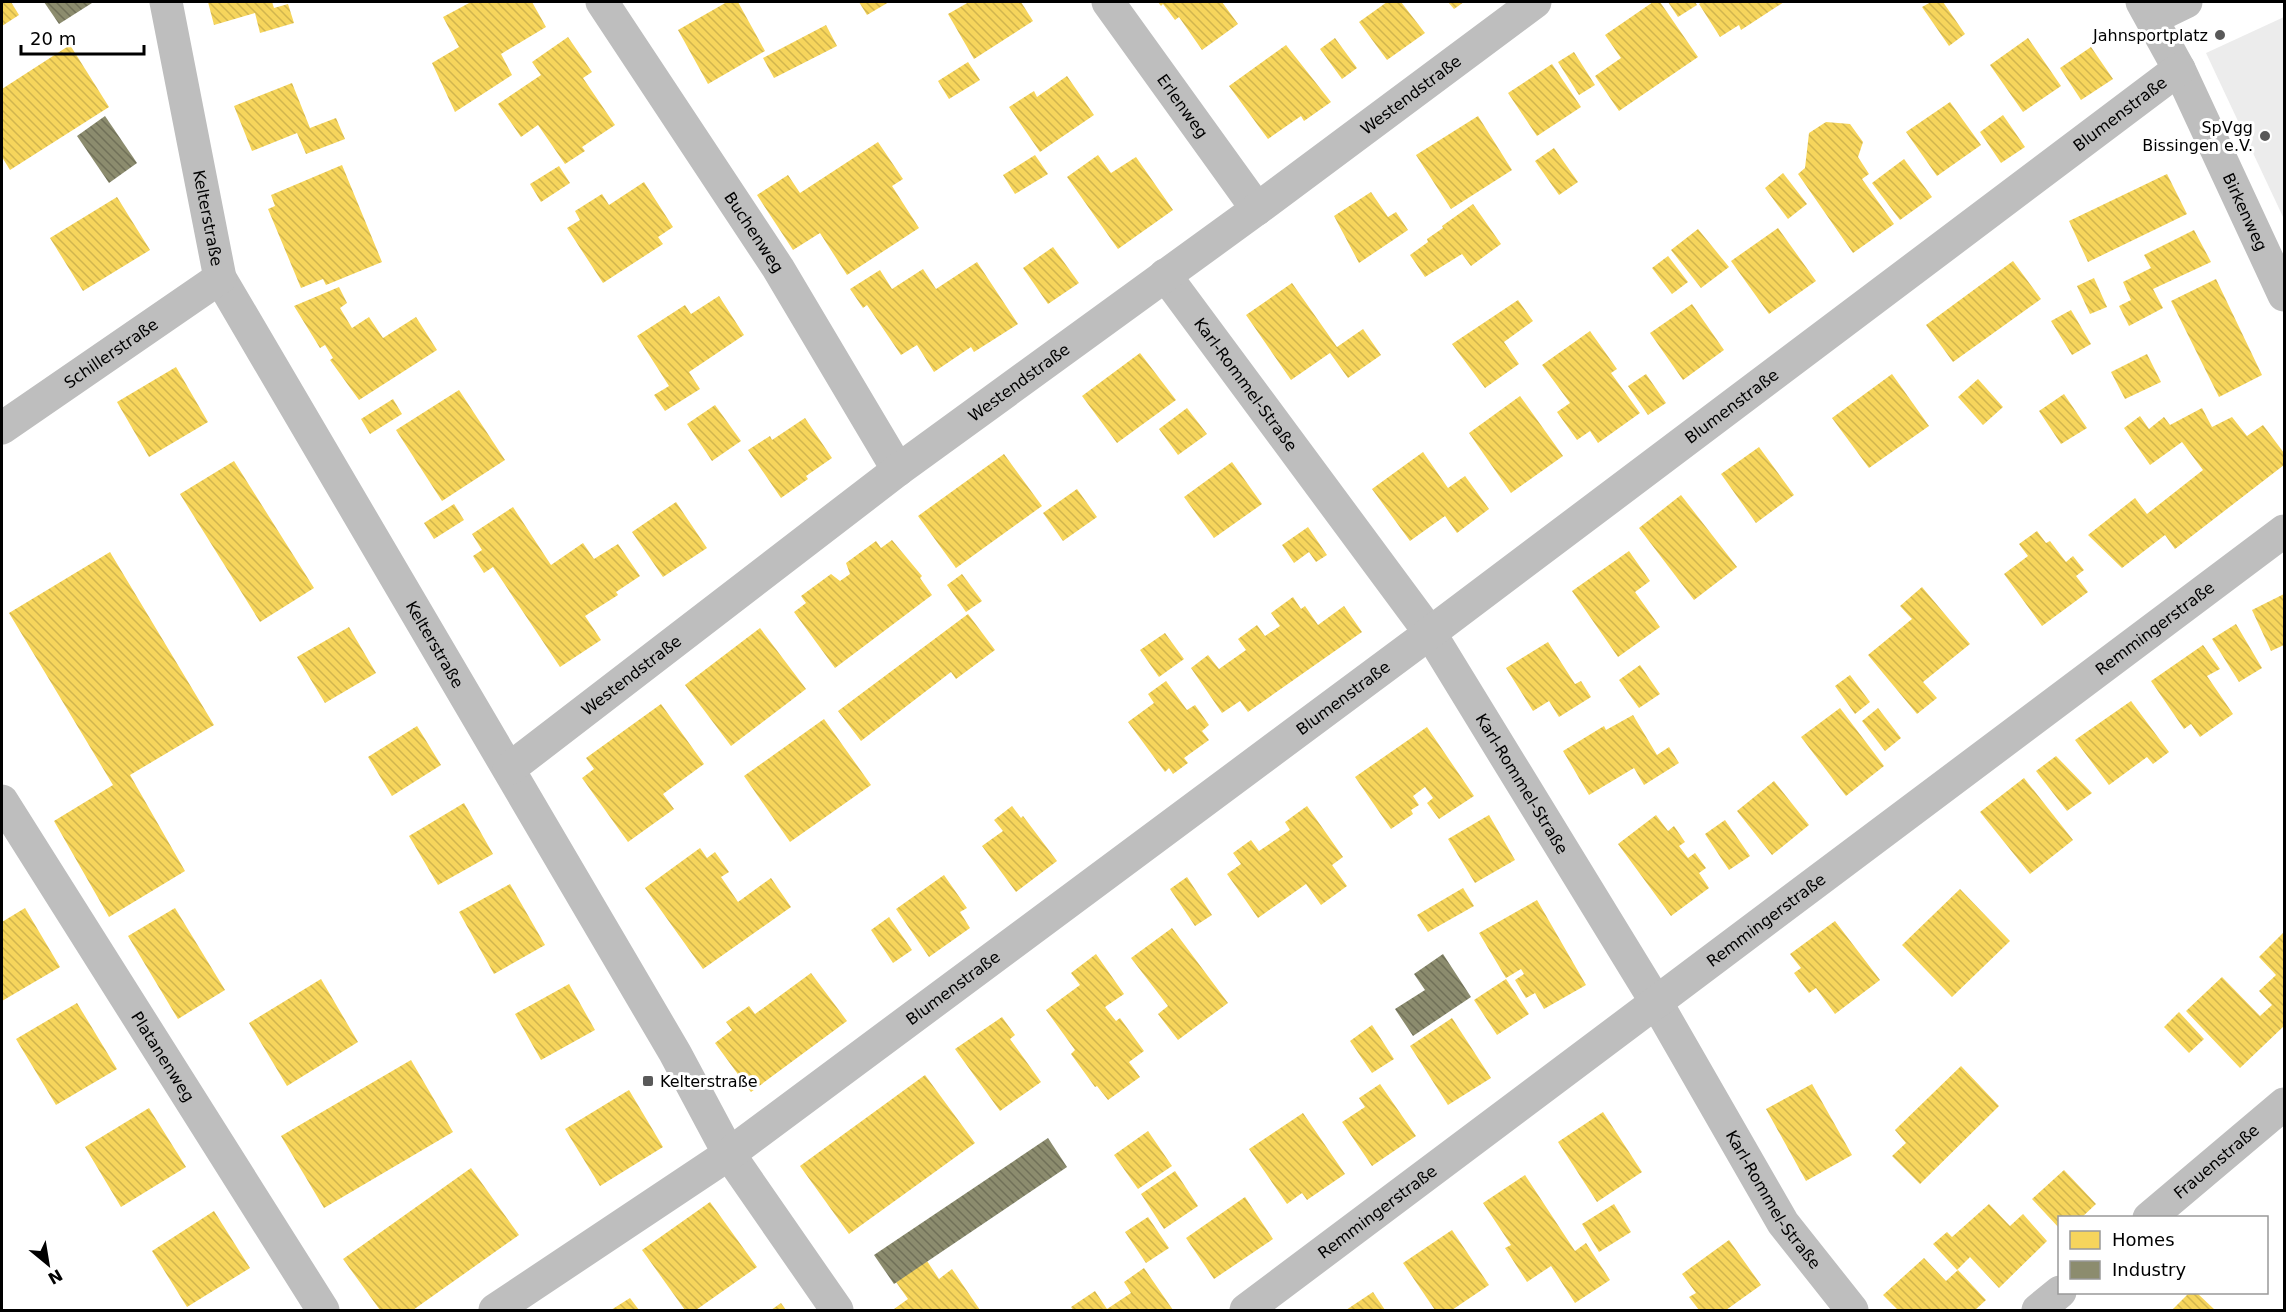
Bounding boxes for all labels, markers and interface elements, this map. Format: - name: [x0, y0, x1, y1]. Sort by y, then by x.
- scale bar: [21, 18, 144, 56]
- place label: Jahnsportplatz: [2092, 26, 2208, 45]
- text: 20 m: [30, 28, 76, 49]
- marker: Jahnsportplatz: [2213, 28, 2227, 42]
- street label: Westendstraße: [1357, 51, 1465, 138]
- street label: Erlenweg: [1153, 70, 1212, 142]
- street label: Blumenstraße: [2069, 72, 2170, 155]
- place label: SpVgg Bissingen e.V.: [2142, 118, 2253, 155]
- marker: SpVgg Bissingen e.V.: [2258, 129, 2272, 143]
- street label: Kelterstraße: [190, 168, 227, 268]
- street label: Birkenweg: [2219, 170, 2272, 254]
- street label: Buchenweg: [721, 188, 788, 276]
- street label: Schillerstraße: [60, 314, 161, 392]
- street label: Karl-Rommel-Straße: [1190, 314, 1301, 455]
- street label: Westendstraße: [965, 339, 1073, 425]
- street label: Blumenstraße: [1681, 365, 1782, 447]
- street label: Remmingerstraße: [2091, 577, 2218, 679]
- street label: Kelterstraße: [402, 597, 468, 691]
- street label: Westendstraße: [578, 631, 685, 719]
- street label: Blumenstraße: [1292, 657, 1393, 739]
- street label: Karl-Rommel-Straße: [1472, 710, 1572, 857]
- street label: Remmingerstraße: [1703, 869, 1829, 971]
- street label: Blumenstraße: [902, 947, 1003, 1029]
- street label: Platanenweg: [128, 1008, 199, 1105]
- place label: Kelterstraße: [660, 1072, 758, 1091]
- marker: Kelterstraße: [641, 1074, 655, 1088]
- street label: Frauenstraße: [2170, 1120, 2263, 1203]
- street label: Karl-Rommel-Straße: [1722, 1127, 1825, 1272]
- street label: Remmingerstraße: [1314, 1161, 1440, 1262]
- legend: [2058, 1216, 2268, 1294]
- text: Homes: [2112, 1229, 2175, 1250]
- north arrow: [18, 1234, 78, 1294]
- text: Industry: [2112, 1259, 2186, 1280]
- text: N: [45, 1265, 66, 1288]

